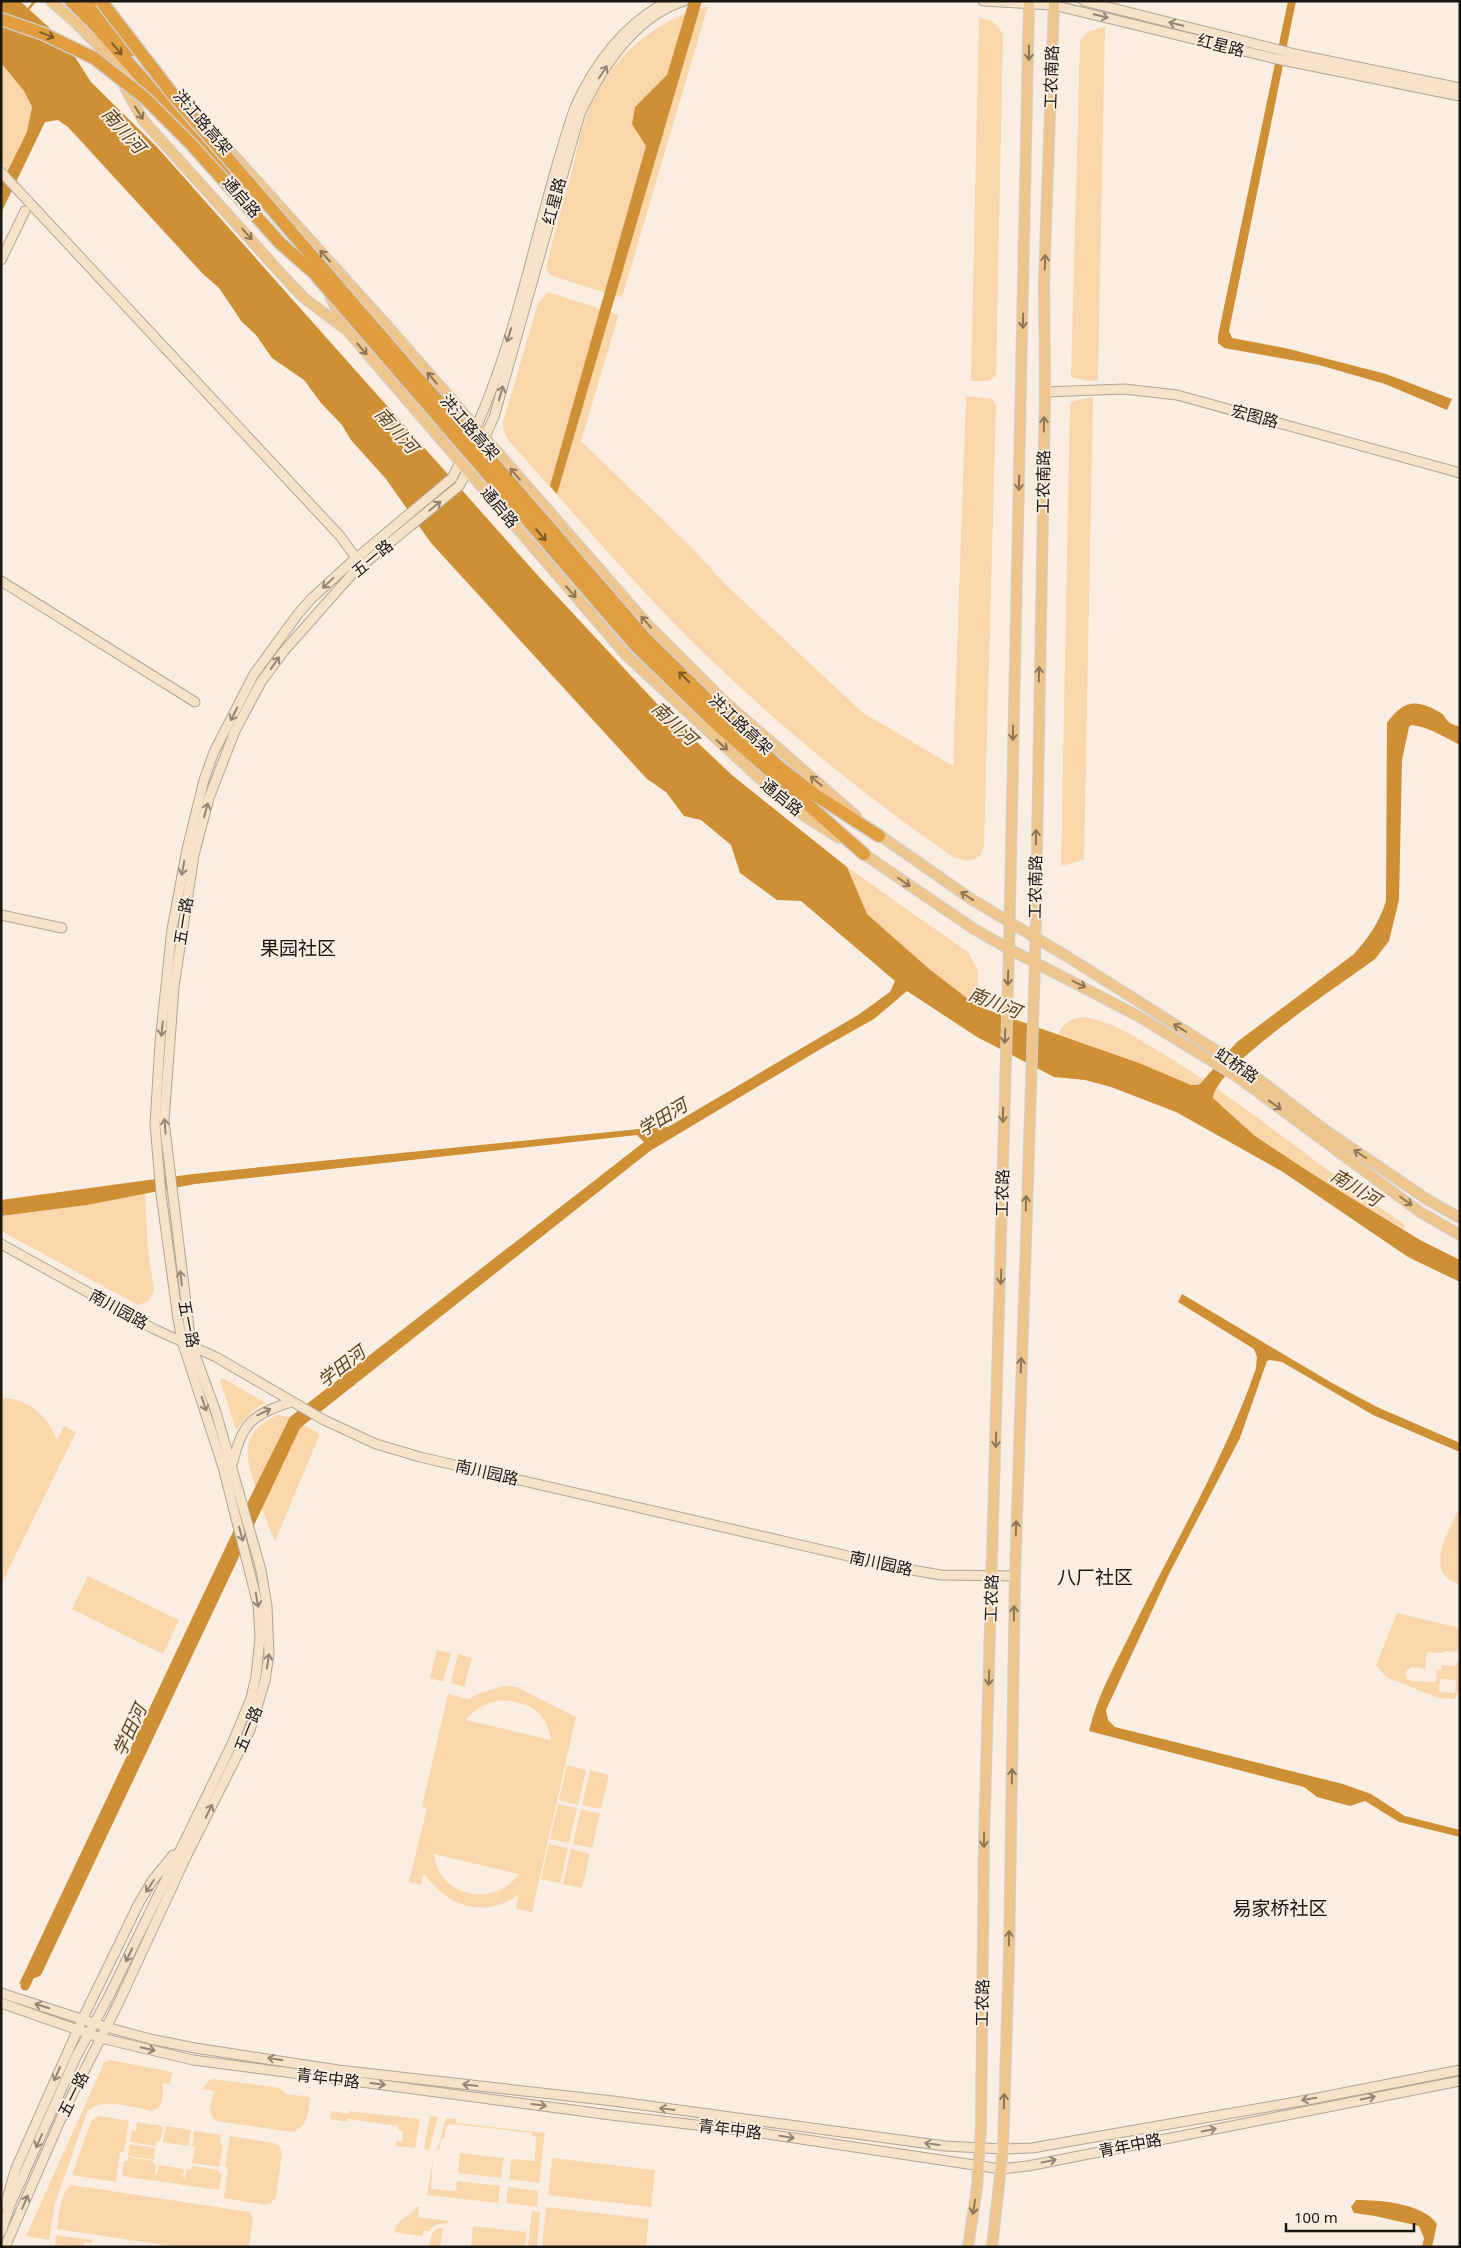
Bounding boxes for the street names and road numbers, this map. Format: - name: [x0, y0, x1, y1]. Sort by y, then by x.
- street label: 红星路: [1195, 29, 1247, 61]
- street label: 工农南路: [1039, 45, 1063, 109]
- street label: 洪江路高架: [168, 85, 238, 159]
- street label: 通启路: [218, 172, 266, 222]
- street label: 红星路: [537, 175, 571, 227]
- street label: 洪江路高架: [435, 390, 505, 464]
- street label: 宏图路: [1229, 399, 1281, 433]
- street label: 工农南路: [1031, 450, 1055, 514]
- street label: 通启路: [476, 482, 524, 532]
- street label: 五一路: [347, 534, 397, 582]
- street label: 洪江路高架: [704, 689, 778, 759]
- street label: 通启路: [756, 773, 808, 821]
- street label: 工农南路: [1023, 855, 1047, 919]
- street label: 五一路: [168, 896, 198, 946]
- street label: 虹桥路: [1211, 1042, 1263, 1088]
- street label: 工农路: [991, 1169, 1013, 1217]
- street label: 南川园路: [86, 1284, 152, 1334]
- street label: 五一路: [174, 1298, 204, 1350]
- street label: 南川园路: [453, 1454, 521, 1490]
- street label: 南川园路: [847, 1546, 915, 1580]
- street label: 工农路: [979, 1574, 1003, 1622]
- street label: 五一路: [229, 1703, 267, 1755]
- street label: 工农路: [971, 1979, 993, 2027]
- street label: 青年中路: [295, 2063, 361, 2093]
- street label: 五一路: [53, 2068, 93, 2120]
- street label: 青年中路: [697, 2114, 763, 2144]
- street label: 青年中路: [1096, 2128, 1164, 2162]

